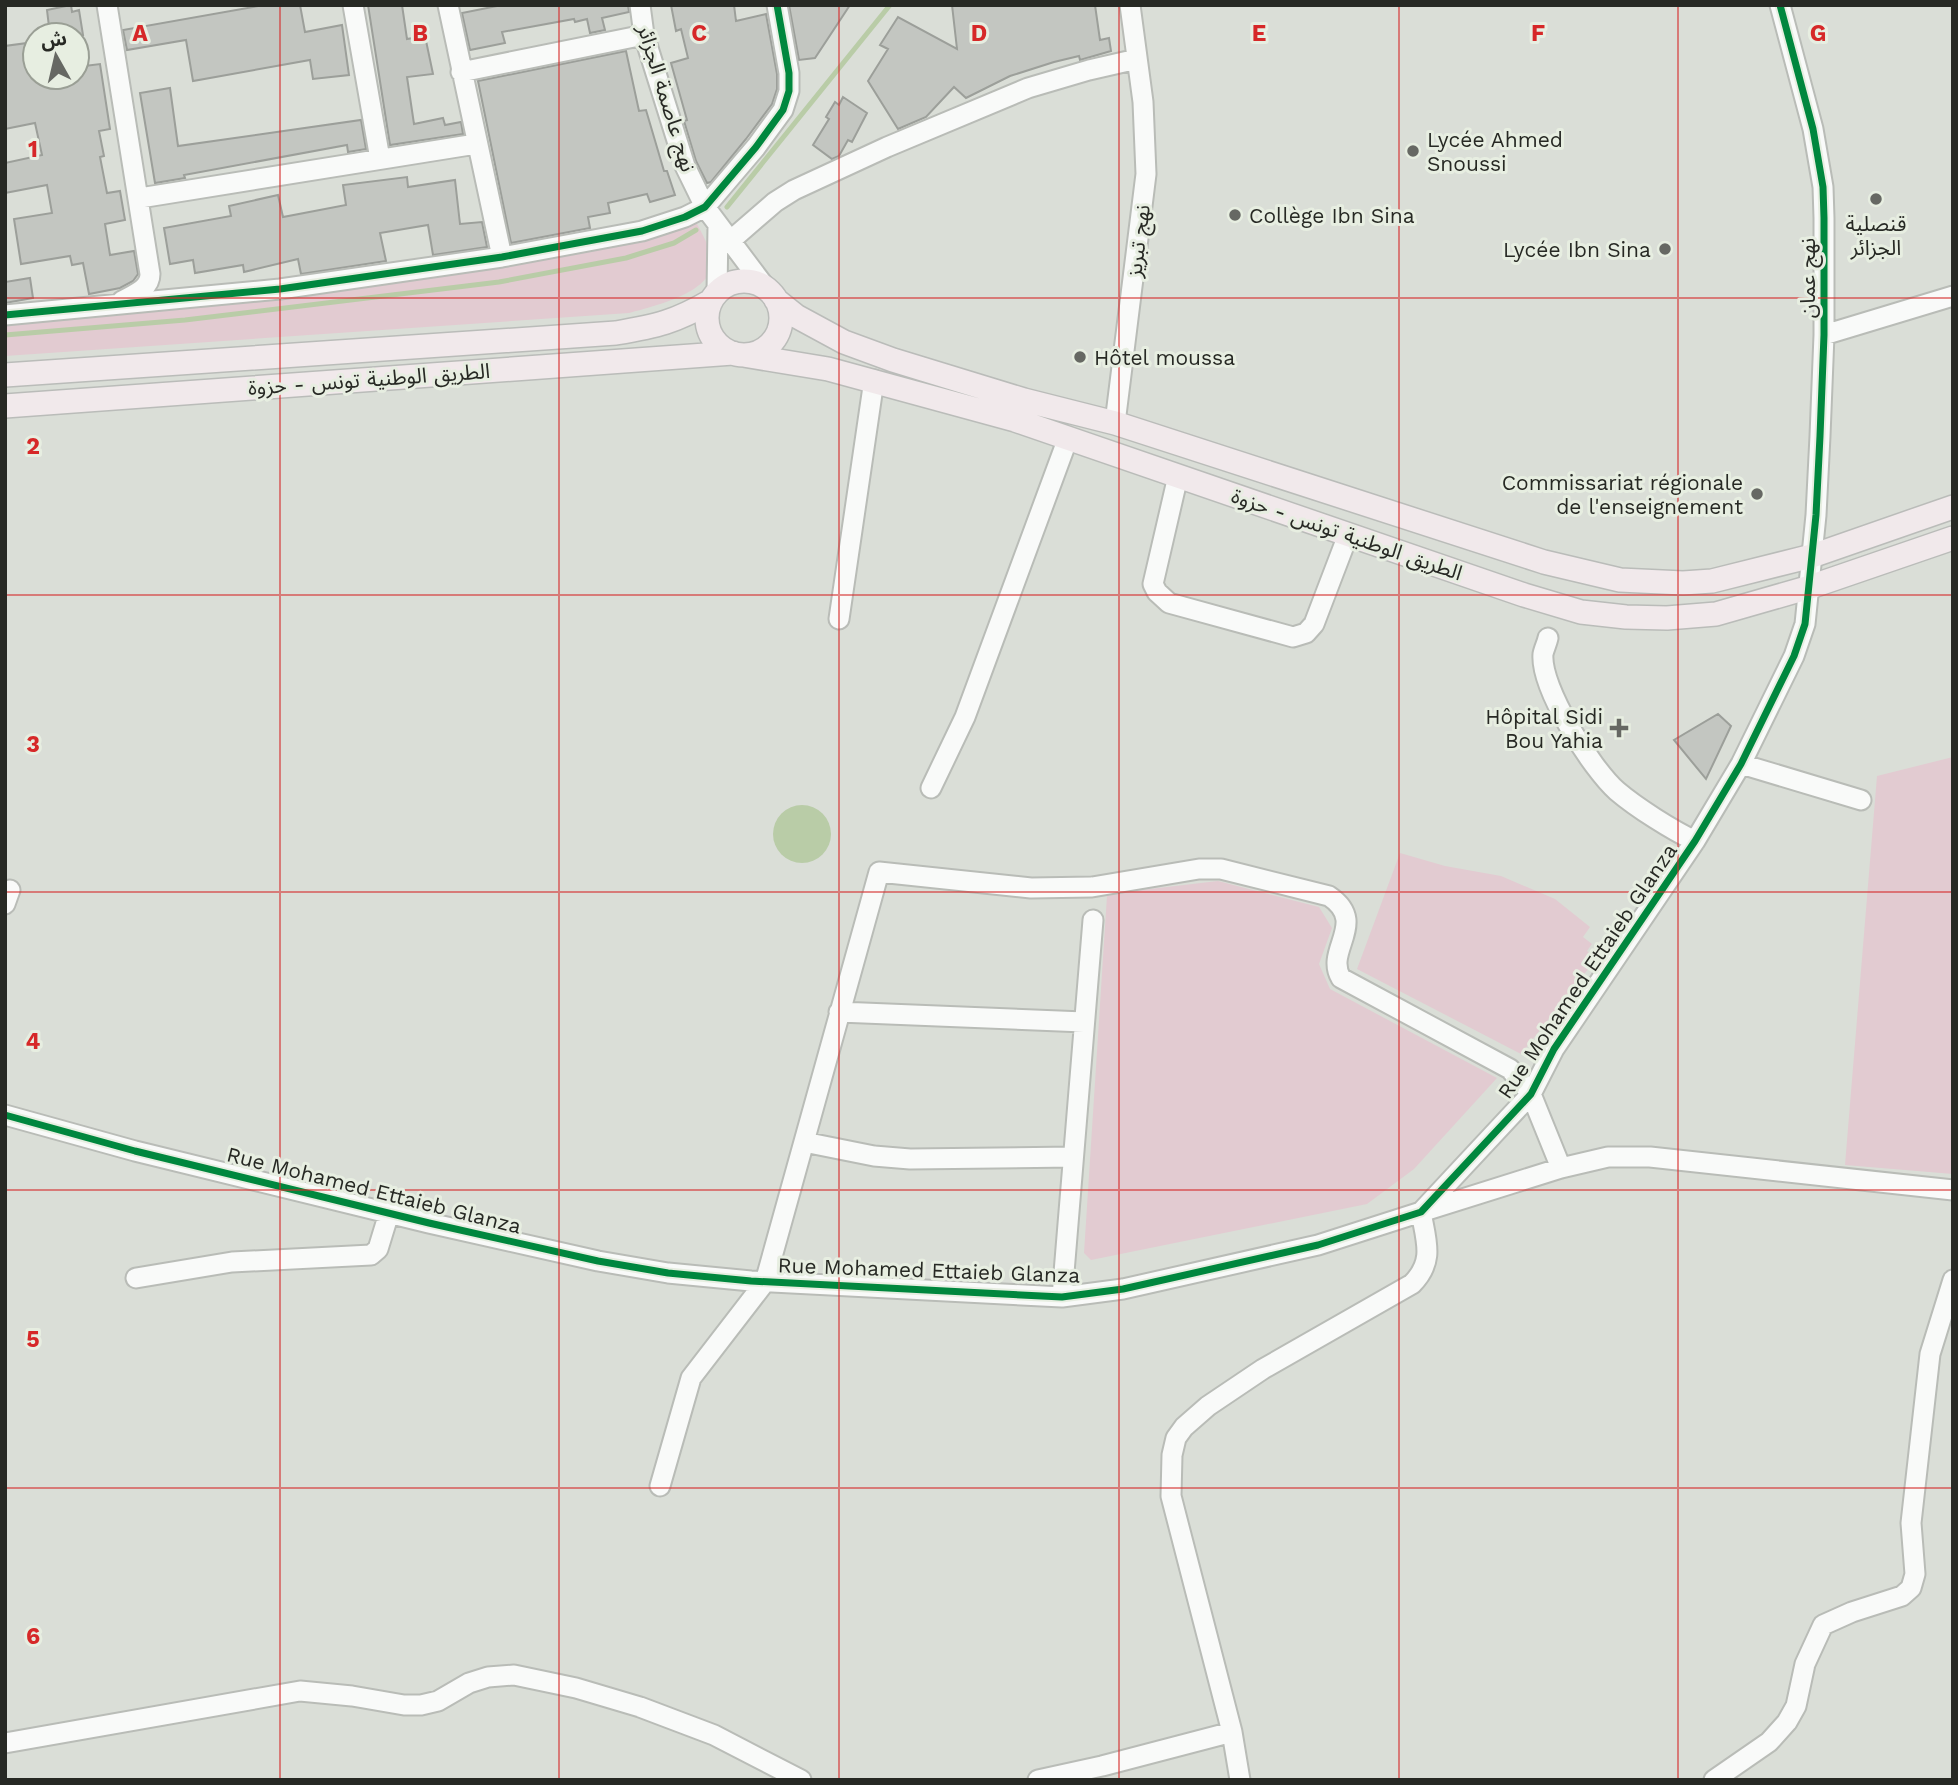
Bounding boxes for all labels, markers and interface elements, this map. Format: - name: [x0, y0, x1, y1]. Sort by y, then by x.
- text: A: [132, 20, 148, 47]
- text: B: [412, 20, 428, 47]
- street label: نهج عاصمة الجزائر: [630, 20, 701, 176]
- text: C: [691, 20, 707, 47]
- text: D: [971, 20, 987, 47]
- text: E: [1252, 20, 1266, 47]
- text: F: [1531, 20, 1545, 47]
- text: G: [1810, 20, 1826, 47]
- north arrow: [21, 21, 91, 91]
- text: ش: [39, 26, 68, 53]
- place label: Lycée Ahmed Snoussi: [1427, 127, 1563, 176]
- text: 1: [28, 136, 38, 163]
- marker: Lycée Ahmed Snoussi: [1405, 143, 1421, 159]
- marker: قنصلية الجزائر: [1868, 191, 1884, 207]
- street label: نهج تبريز: [1121, 203, 1158, 280]
- place label: Collège Ibn Sina: [1249, 203, 1415, 228]
- marker: Collège Ibn Sina: [1227, 207, 1243, 223]
- place label: قنصلية الجزائر: [1846, 211, 1906, 260]
- place label: Lycée Ibn Sina: [1503, 237, 1651, 262]
- street label: نهج عمان: [1795, 238, 1823, 318]
- marker: Lycée Ibn Sina: [1657, 241, 1673, 257]
- place label: Hôtel moussa: [1094, 345, 1235, 370]
- marker: Hôtel moussa: [1072, 349, 1088, 365]
- street label: الطريق الوطنية تونس - حزوة: [247, 358, 491, 401]
- text: 2: [26, 433, 40, 460]
- place label: Commissariat régionale de l'enseignement: [1502, 470, 1743, 519]
- street label: الطريق الوطنية تونس - حزوة: [1228, 483, 1466, 586]
- marker: Commissariat régionale de l'enseignement: [1749, 486, 1765, 502]
- place label: Hôpital Sidi Bou Yahia: [1485, 704, 1603, 753]
- marker: Hôpital Sidi Bou Yahia: [1609, 718, 1629, 738]
- text: 3: [26, 731, 40, 758]
- street label: Rue Mohamed Ettaieb Glanza: [1492, 839, 1682, 1103]
- text: 4: [26, 1028, 41, 1055]
- street label: Rue Mohamed Ettaieb Glanza: [224, 1141, 524, 1239]
- street label: Rue Mohamed Ettaieb Glanza: [777, 1252, 1081, 1288]
- text: 5: [26, 1326, 40, 1353]
- text: 6: [26, 1623, 40, 1650]

